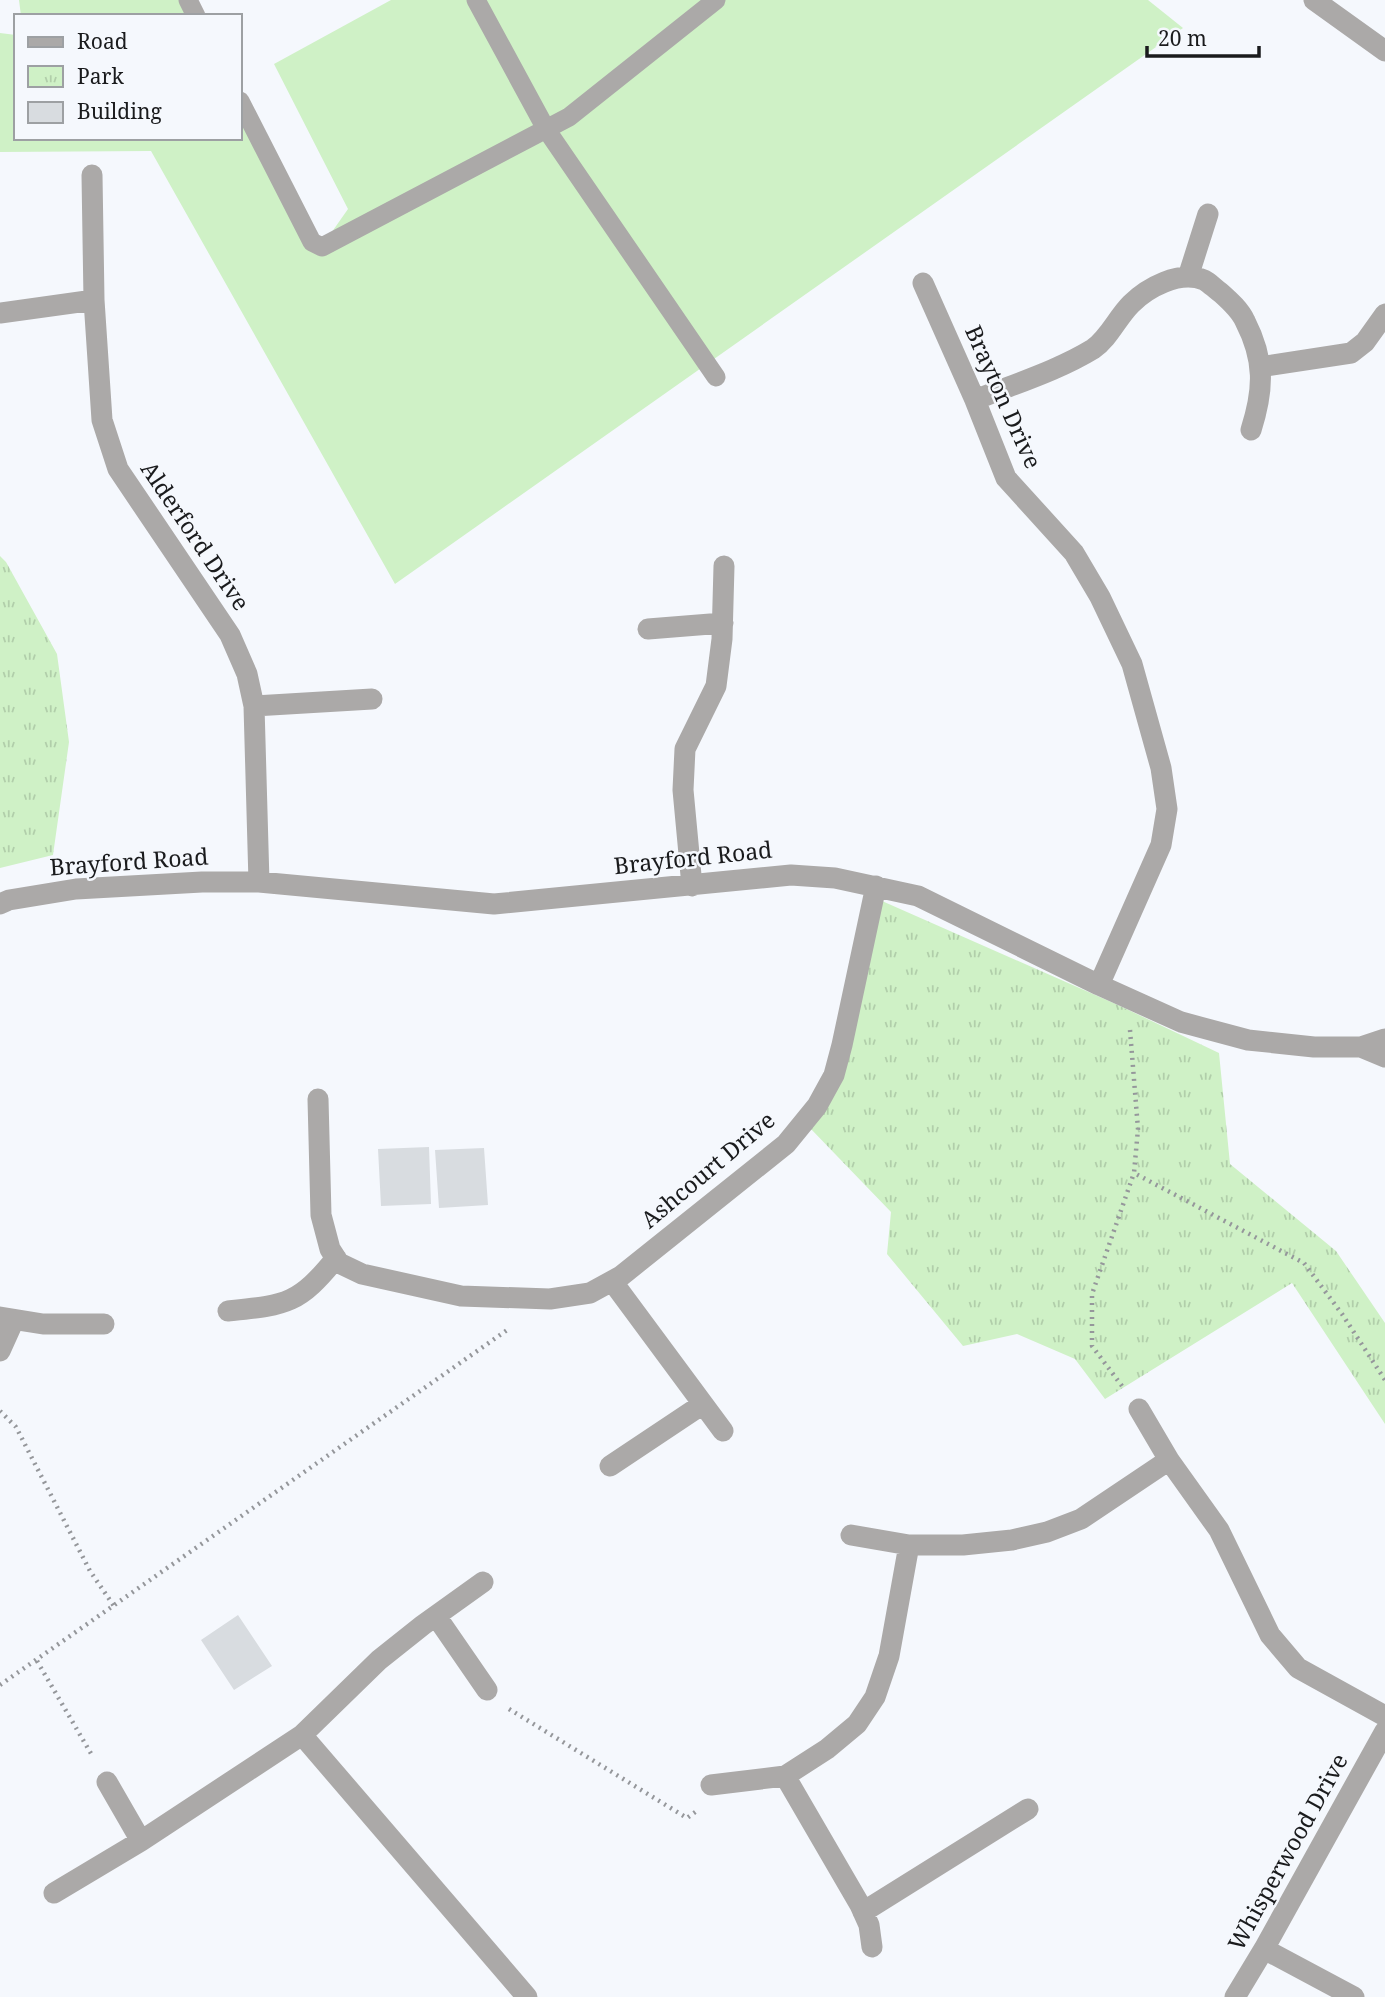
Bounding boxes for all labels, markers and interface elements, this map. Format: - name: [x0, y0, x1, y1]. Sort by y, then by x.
- legend: [14, 14, 242, 140]
- scale bar: [1147, 14, 1259, 58]
- text: 20 m: [1158, 24, 1207, 52]
- text: Road: [77, 27, 128, 55]
- text: Park: [77, 62, 124, 90]
- text: Building: [77, 97, 162, 125]
- street label: Brayton Drive: [958, 320, 1050, 473]
- street label: Alderford Drive: [134, 454, 258, 616]
- street label: Brayford Road: [612, 833, 774, 881]
- street label: Brayford Road: [48, 839, 209, 883]
- street label: Ashcourt Drive: [634, 1104, 781, 1235]
- street label: Whisperwood Drive: [1220, 1747, 1355, 1956]

